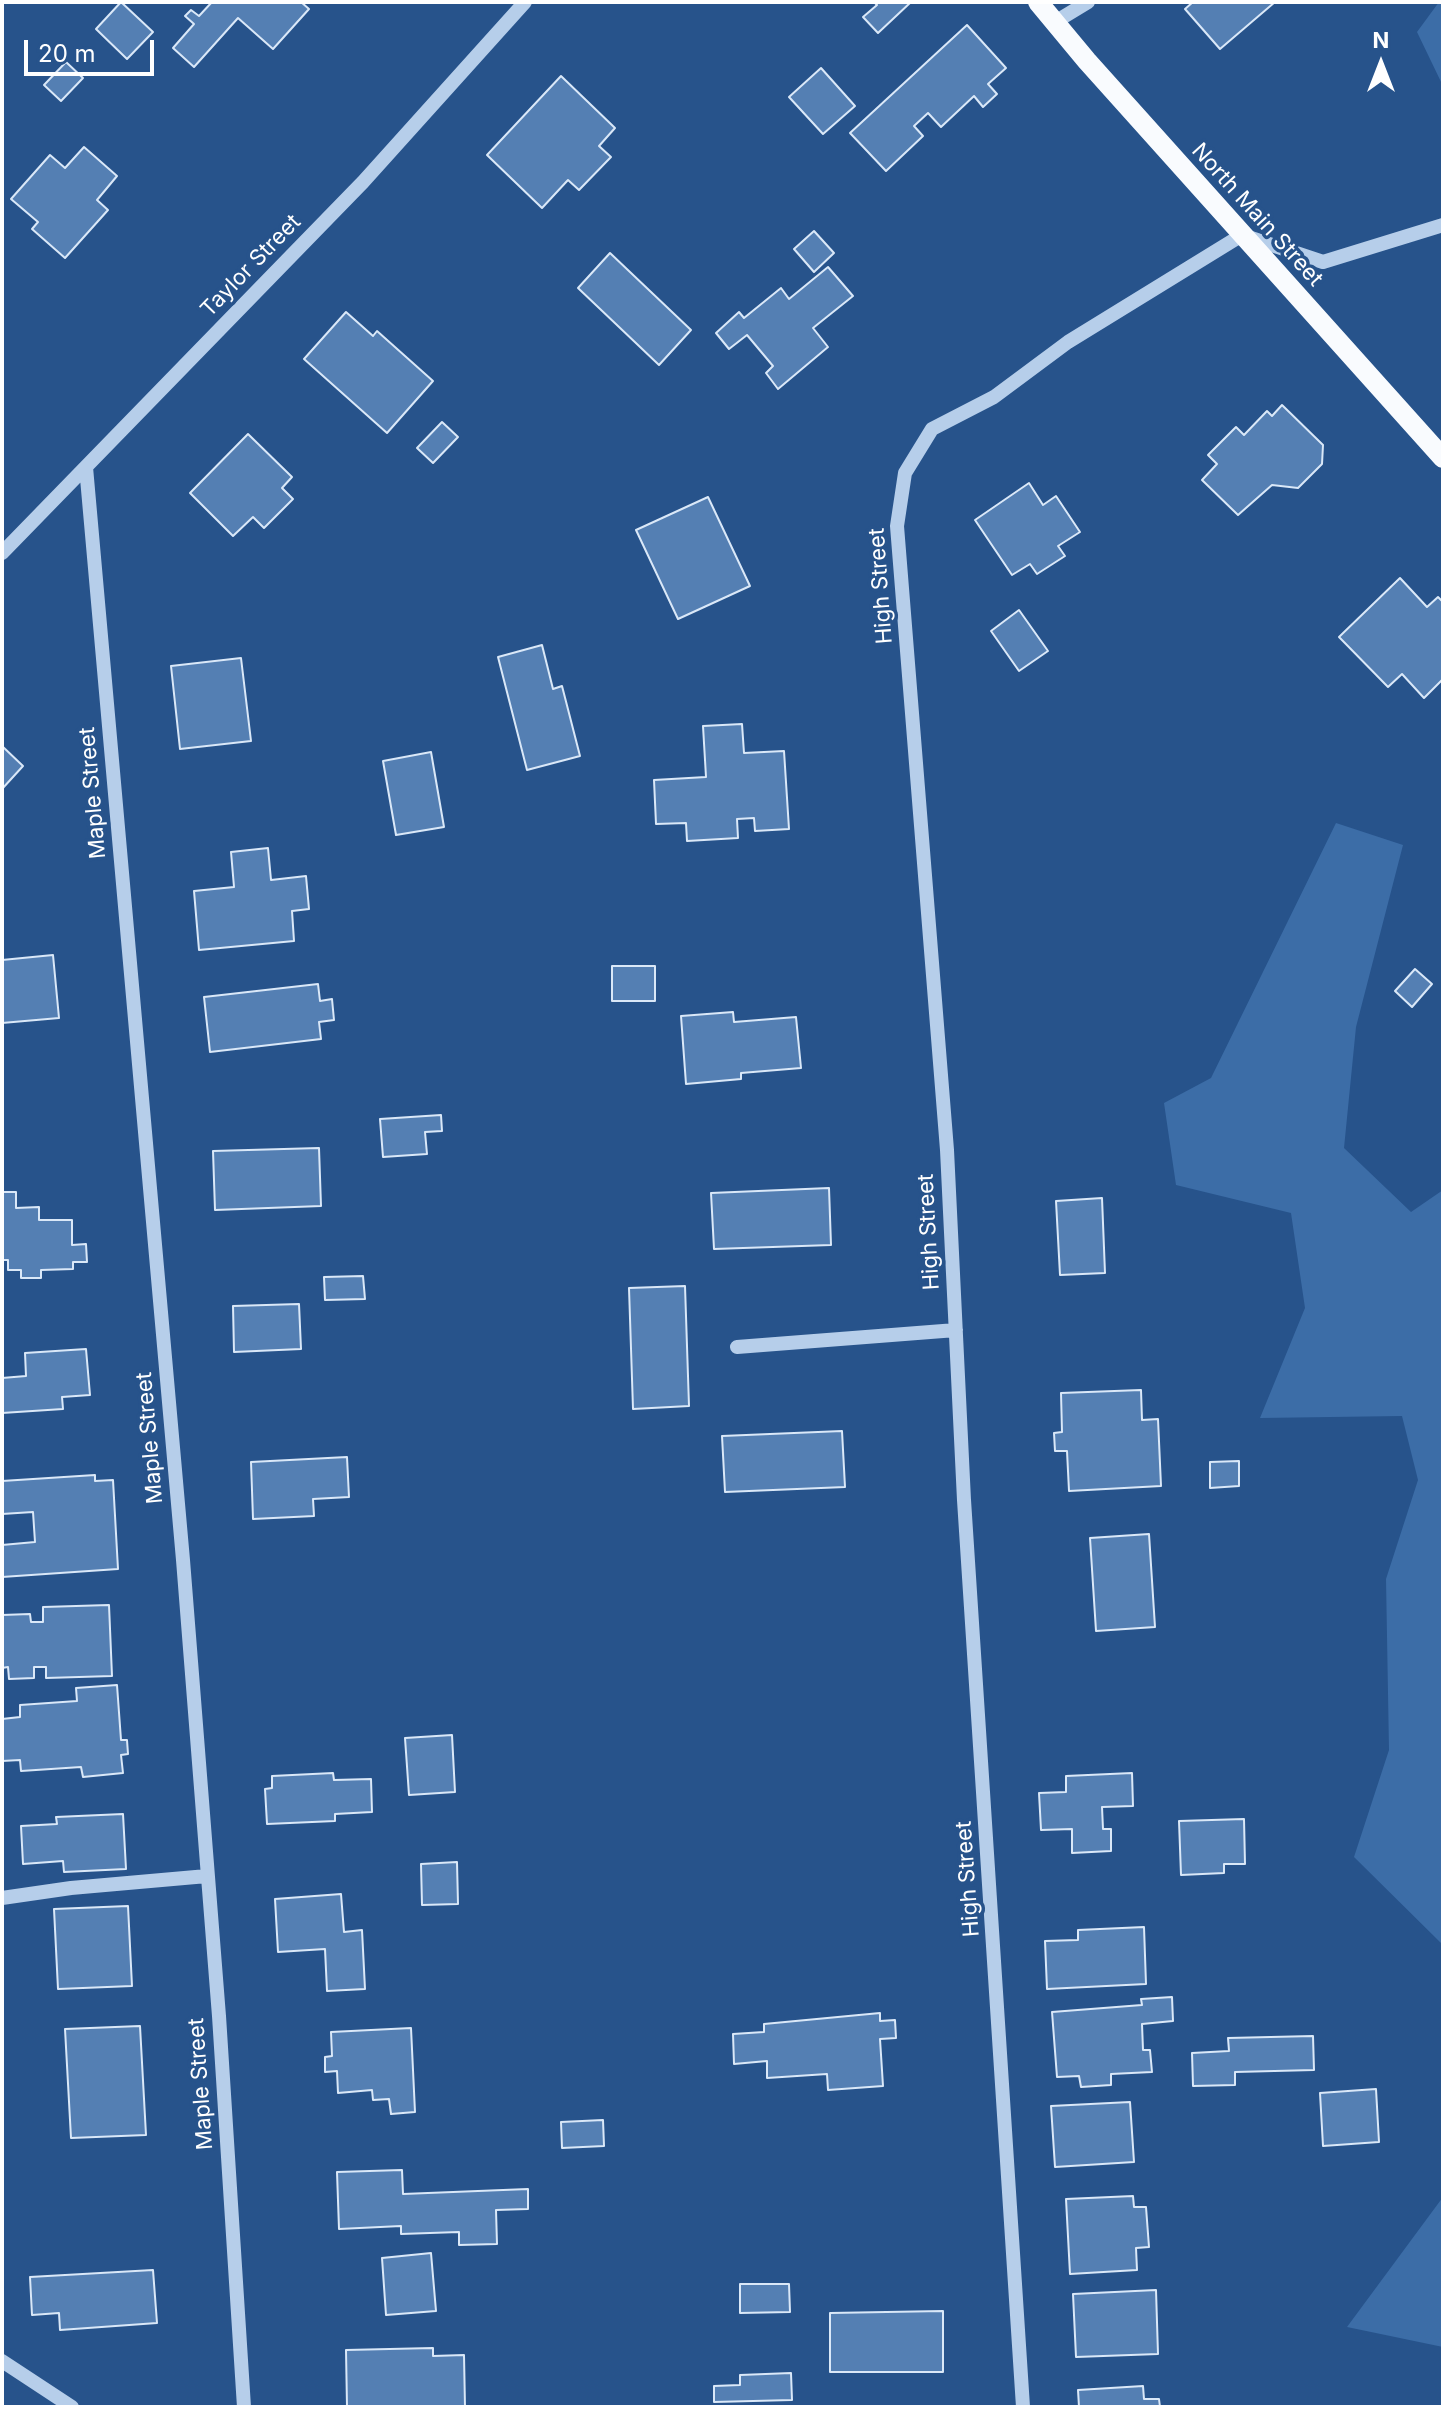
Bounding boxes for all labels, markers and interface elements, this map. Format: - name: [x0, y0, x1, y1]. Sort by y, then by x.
- scale bar: [28, 24, 158, 74]
- north arrow: [1341, 24, 1421, 104]
- text: N: [1373, 27, 1389, 53]
- text: 20 m: [38, 39, 96, 68]
- street label: North Main Street: [1186, 138, 1328, 292]
- street label: Taylor Street: [196, 209, 306, 323]
- street label: High Street: [864, 527, 898, 645]
- street label: Maple Street: [74, 726, 112, 860]
- street label: High Street: [913, 1173, 945, 1291]
- street label: Maple Street: [131, 1371, 169, 1505]
- street label: High Street: [951, 1820, 985, 1938]
- street label: Maple Street: [183, 2017, 219, 2151]

